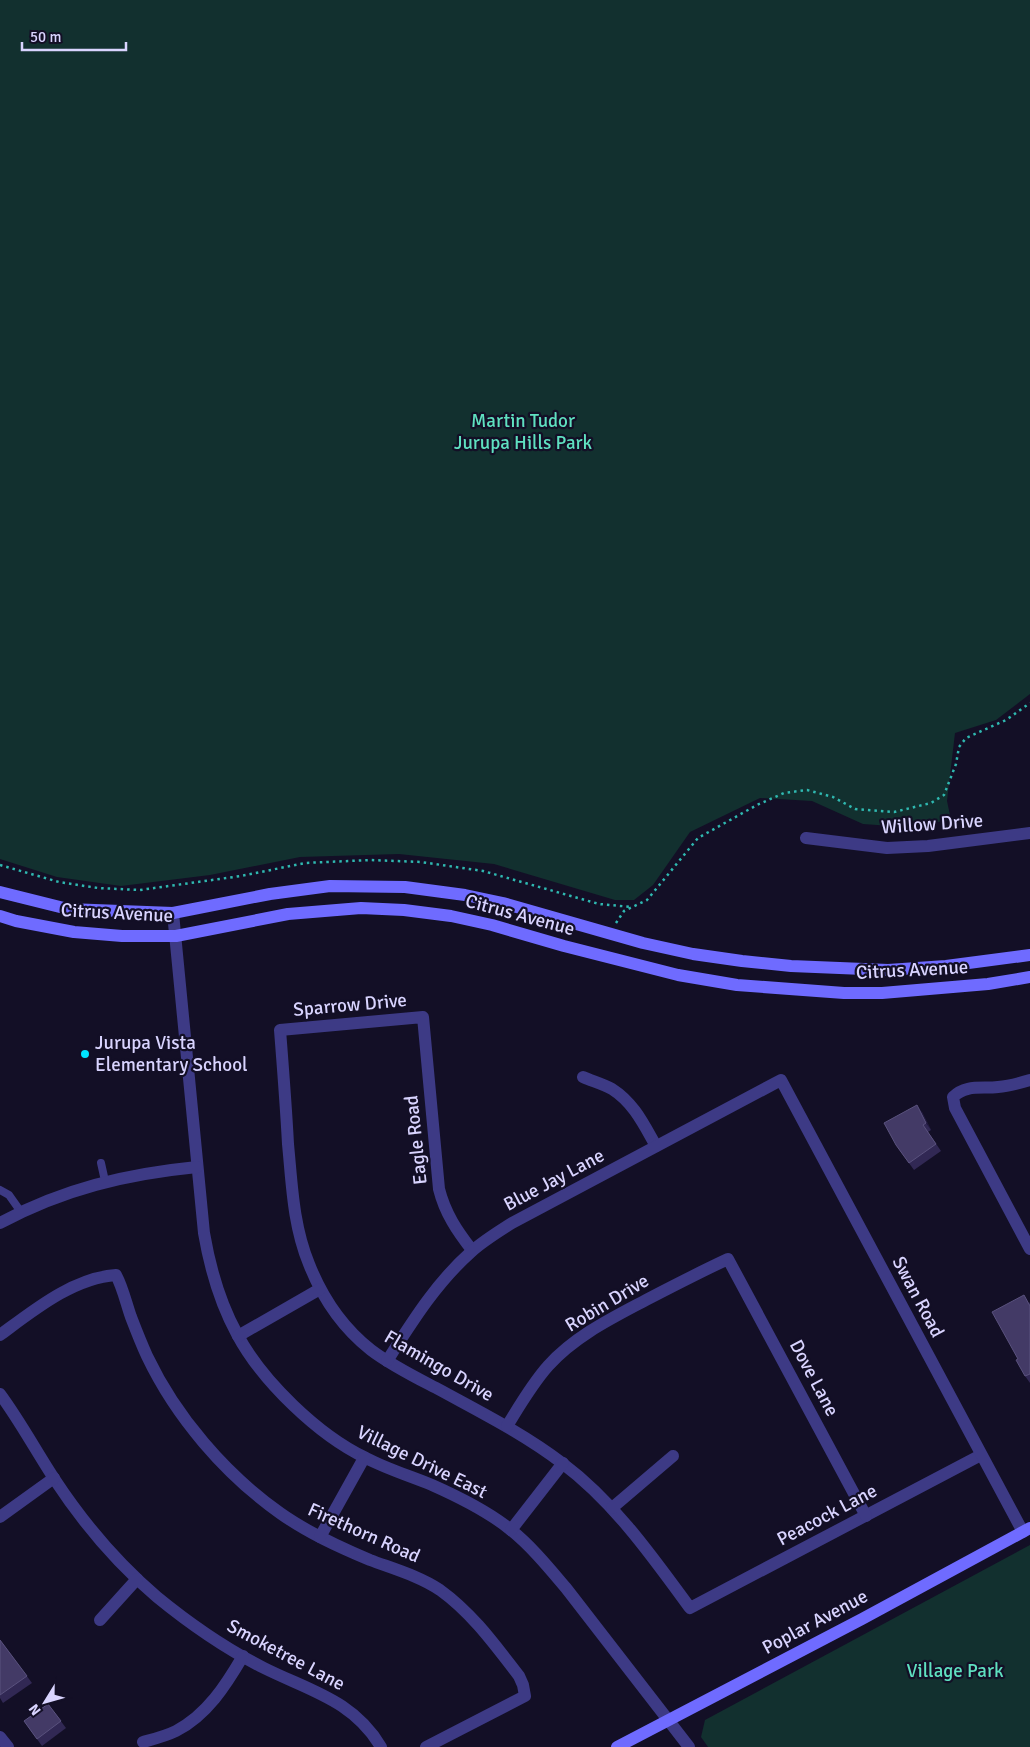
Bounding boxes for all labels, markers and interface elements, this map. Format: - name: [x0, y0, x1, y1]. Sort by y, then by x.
- scale bar: [22, 20, 126, 52]
- text: 50 m: [30, 28, 61, 46]
- park label: Martin Tudor Jurupa Hills Park: [454, 409, 593, 455]
- street label: Willow Drive: [880, 808, 984, 840]
- street label: Citrus Avenue: [463, 889, 577, 941]
- street label: Citrus Avenue: [60, 898, 174, 928]
- street label: Citrus Avenue: [855, 955, 969, 985]
- street label: Sparrow Drive: [292, 988, 408, 1022]
- place label: Jurupa Vista Elementary School: [95, 1031, 248, 1077]
- marker: Jurupa Vista Elementary School: [79, 1048, 91, 1060]
- street label: Eagle Road: [399, 1094, 433, 1186]
- street label: Blue Jay Lane: [500, 1143, 608, 1217]
- street label: Swan Road: [887, 1252, 949, 1342]
- street label: Robin Drive: [561, 1269, 653, 1337]
- street label: Flamingo Drive: [380, 1325, 498, 1407]
- street label: Dove Lane: [784, 1336, 844, 1420]
- street label: Village Drive East: [353, 1420, 491, 1504]
- street label: Peacock Lane: [773, 1479, 881, 1551]
- street label: Firethorn Road: [304, 1498, 424, 1568]
- street label: Poplar Avenue: [758, 1584, 872, 1660]
- street label: Smoketree Lane: [223, 1614, 349, 1696]
- park label: Village Park: [907, 1659, 1004, 1683]
- north arrow: [20, 1677, 70, 1727]
- text: N: [25, 1701, 45, 1719]

